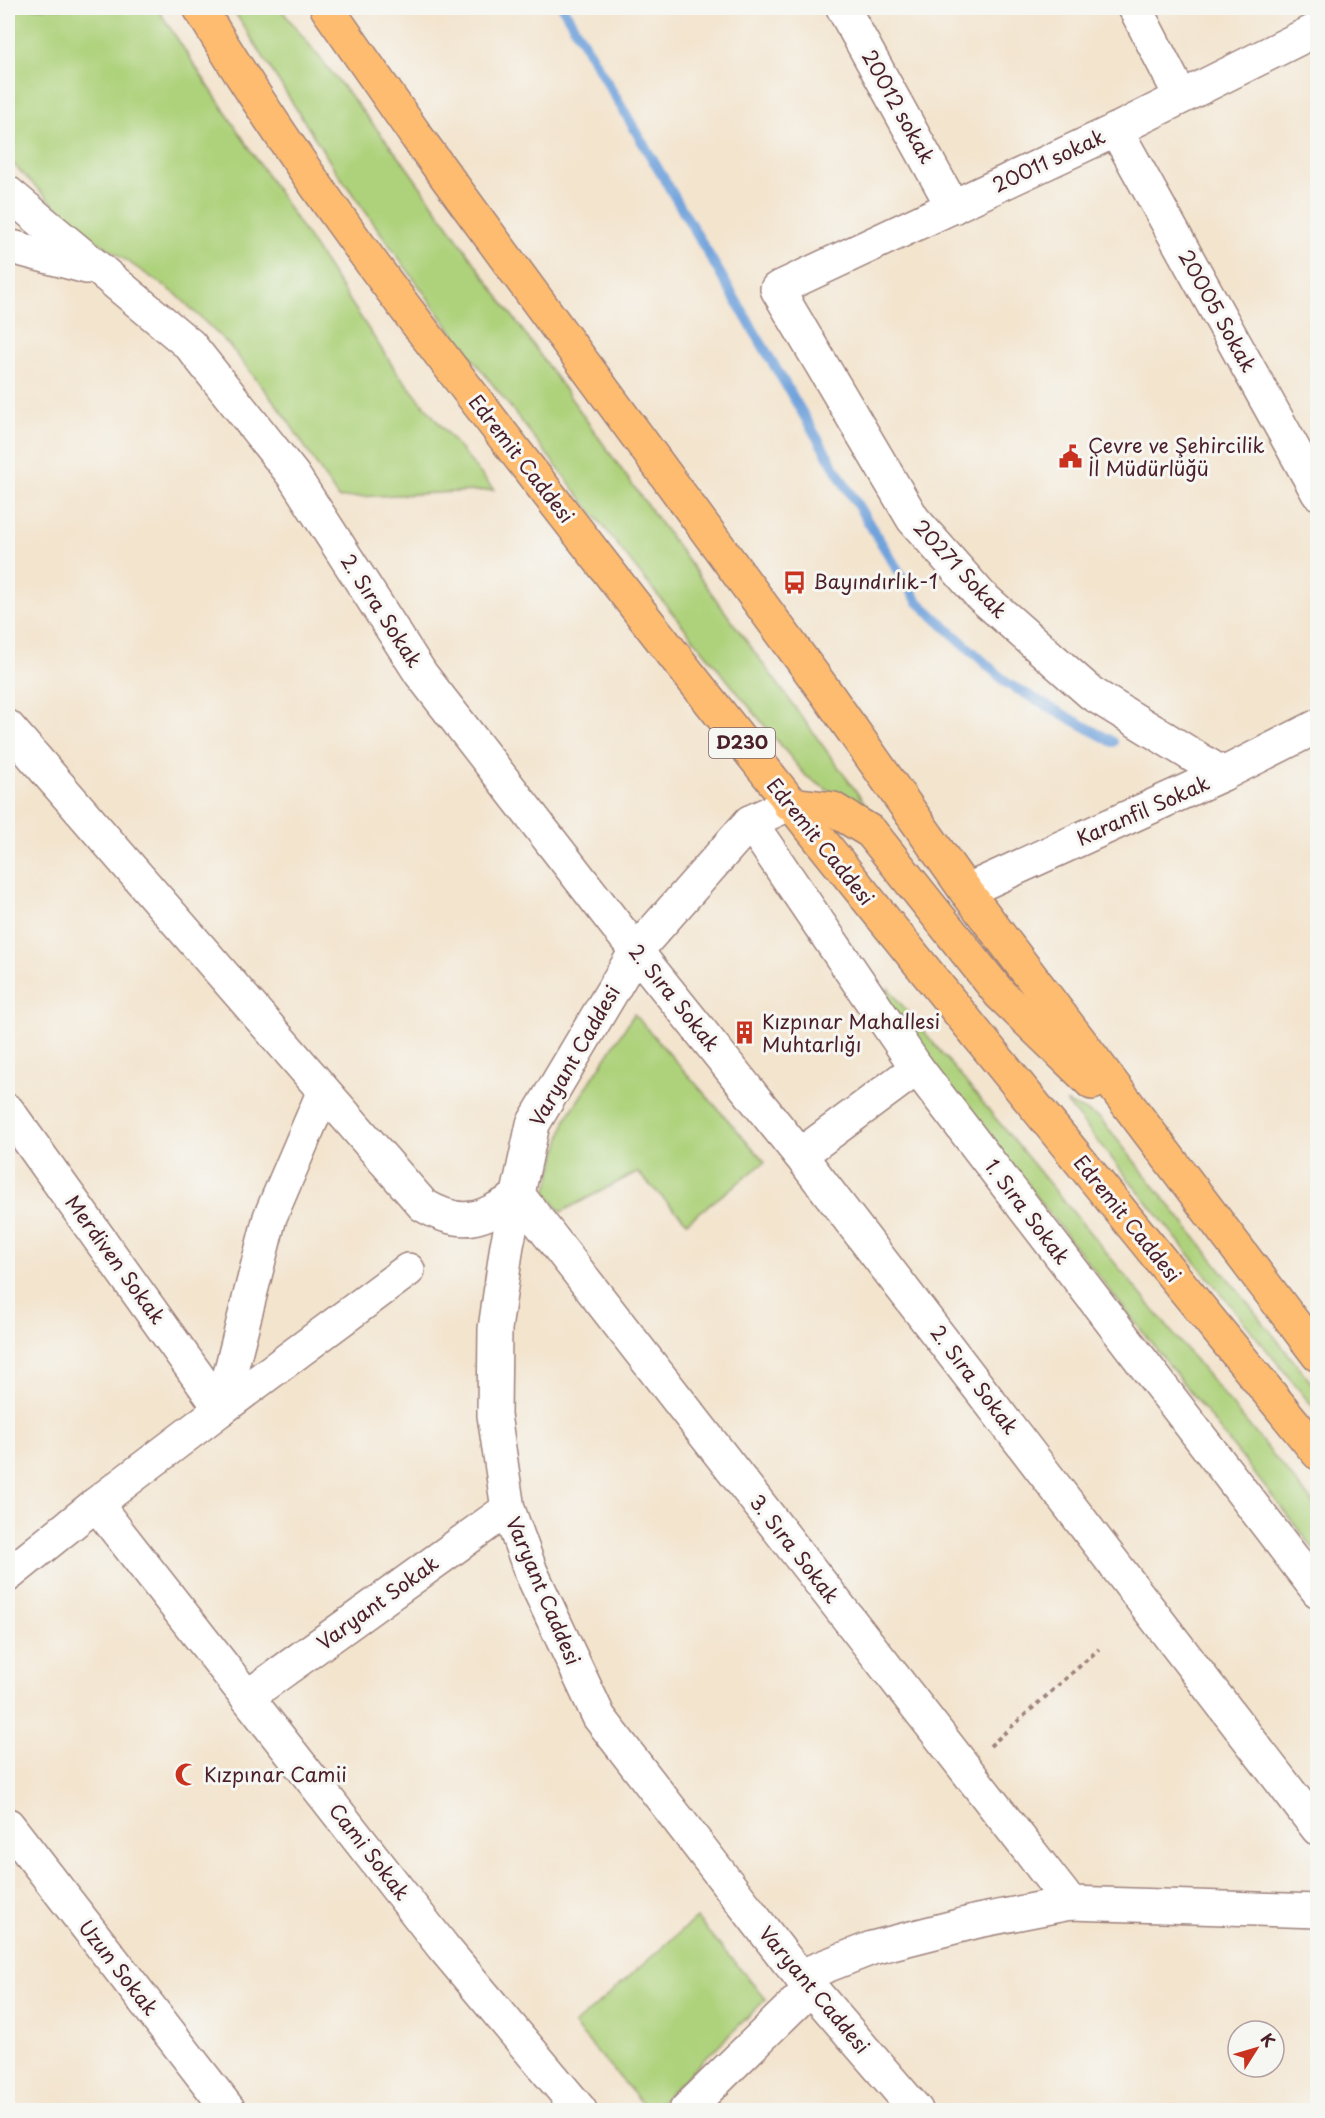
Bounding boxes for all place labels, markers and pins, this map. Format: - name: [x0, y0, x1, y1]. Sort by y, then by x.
- place label: Çevre ve Şehircilik İl Müdürlüğü: [1088, 430, 1265, 483]
- public building icon: Çevre ve Şehircilik İl Müdürlüğü: [1057, 444, 1083, 470]
- place label: Bayındırlık-1: [813, 566, 938, 596]
- bus stop icon: Bayındırlık-1: [782, 569, 808, 595]
- place label: Kızpınar Mahallesi Muhtarlığı: [762, 1006, 940, 1059]
- building icon: Kızpınar Mahallesi Muhtarlığı: [731, 1020, 757, 1046]
- place label: Kızpınar Camii: [204, 1759, 347, 1789]
- mosque icon: Kızpınar Camii: [173, 1762, 199, 1788]

